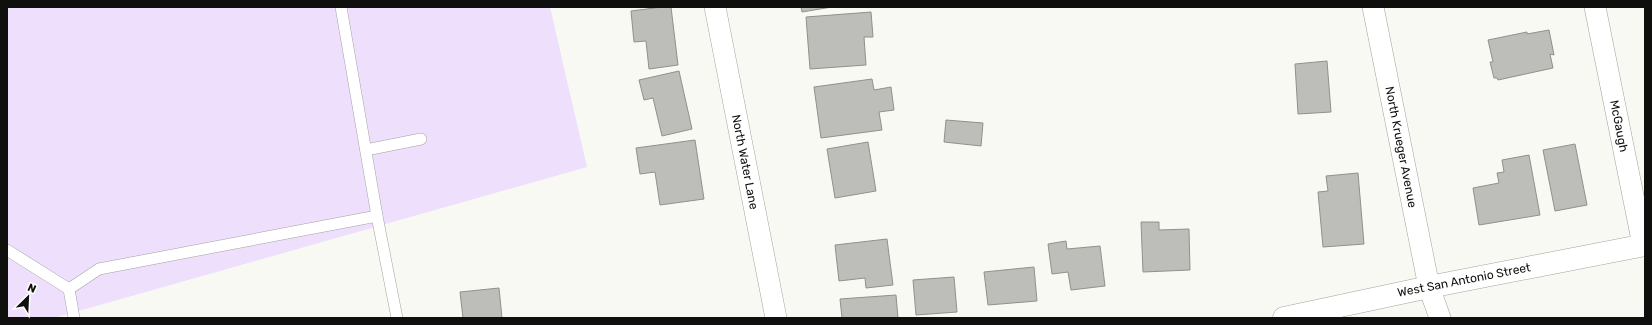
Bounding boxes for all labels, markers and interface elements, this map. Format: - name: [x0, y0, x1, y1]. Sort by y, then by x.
- street label: North Krueger Avenue: [1382, 85, 1420, 209]
- street label: McGaugh: [1607, 99, 1631, 153]
- street label: North Water Lane: [729, 113, 761, 211]
- street label: West San Antonio Street: [1396, 260, 1532, 300]
- north arrow: [8, 277, 48, 317]
- text: N: [26, 281, 38, 296]

